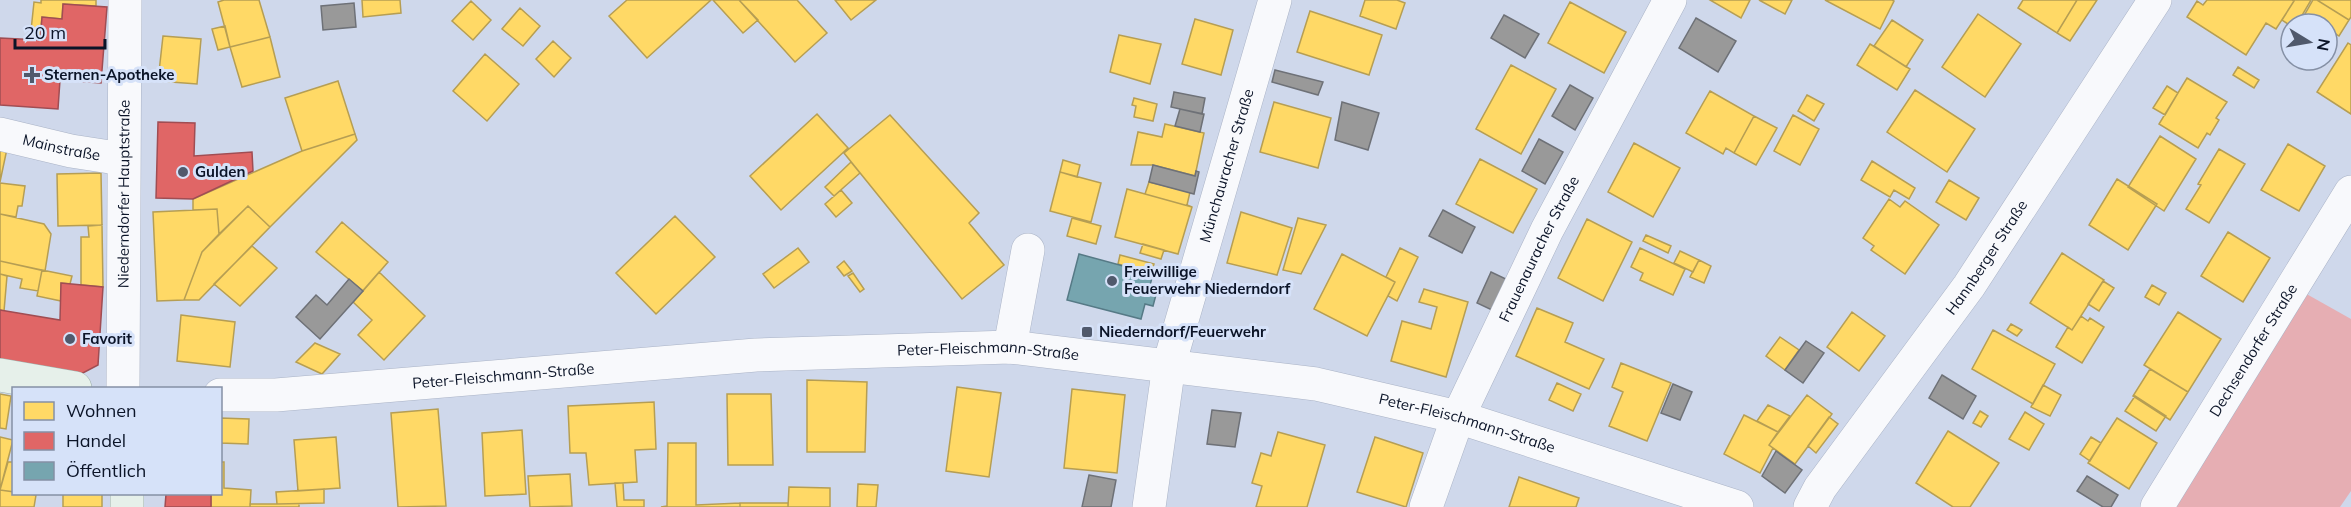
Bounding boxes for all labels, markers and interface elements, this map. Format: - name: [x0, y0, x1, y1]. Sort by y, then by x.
- scale bar: [15, 12, 105, 50]
- north arrow: [2279, 12, 2339, 72]
- text: 20 m: [24, 21, 66, 44]
- text: N: [2313, 37, 2335, 53]
- place label: Sternen-Apotheke: [44, 65, 175, 84]
- marker: Sternen-Apotheke: [25, 68, 39, 82]
- street label: Münchauracher Straße: [1195, 86, 1258, 245]
- street label: Niederndorfer Hauptstraße: [114, 100, 133, 288]
- street label: Mainstraße: [21, 130, 102, 164]
- place label: Gulden: [195, 162, 246, 181]
- marker: Gulden: [176, 165, 190, 179]
- street label: Frauenauracher Straße: [1495, 173, 1583, 325]
- street label: Hannberger Straße: [1941, 196, 2031, 318]
- place label: Freiwillige Feuerwehr Niederndorf: [1124, 262, 1291, 298]
- marker: Freiwillige Feuerwehr Niederndorf: [1105, 274, 1119, 288]
- street label: Dechsendorfer Straße: [2205, 280, 2301, 420]
- place label: Niederndorf/Feuerwehr: [1099, 322, 1266, 341]
- marker: Niederndorf/Feuerwehr: [1080, 325, 1094, 339]
- place label: Favorit: [82, 329, 132, 348]
- marker: Favorit: [63, 332, 77, 346]
- street label: Peter-Fleischmann-Straße: [897, 337, 1080, 364]
- street label: Peter-Fleischmann-Straße: [411, 359, 595, 393]
- legend: [12, 387, 222, 495]
- street label: Peter-Fleischmann-Straße: [1377, 389, 1558, 457]
- text: Wohnen: [66, 399, 137, 422]
- text: Handel: [66, 429, 126, 452]
- text: Öffentlich: [66, 459, 146, 482]

